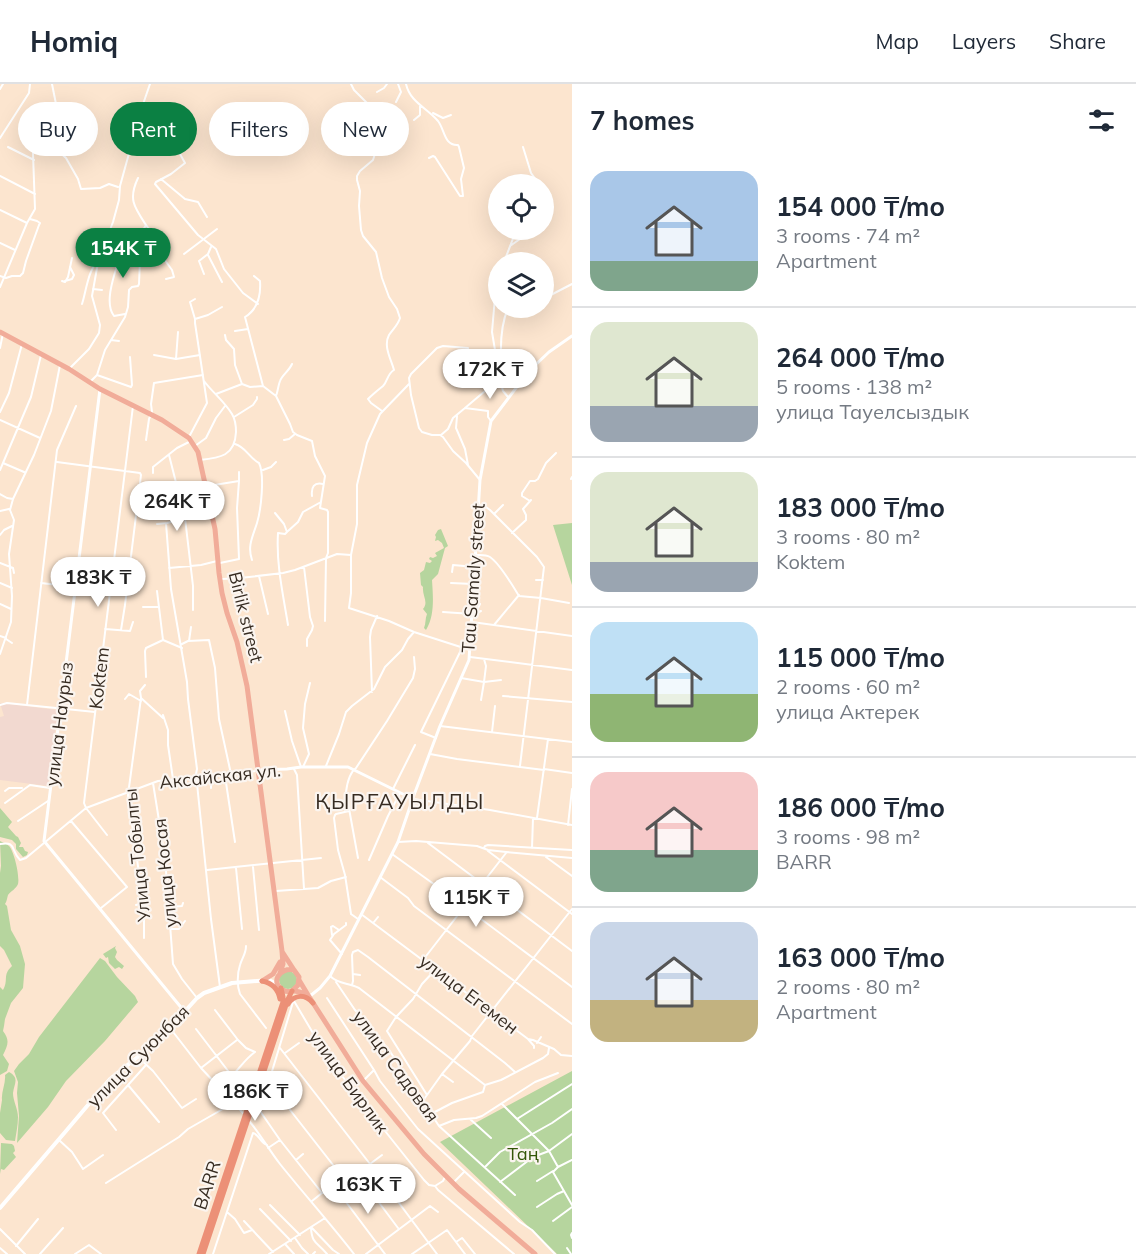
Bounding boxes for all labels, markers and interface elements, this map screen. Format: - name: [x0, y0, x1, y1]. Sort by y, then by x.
- text: Homiq: [30, 24, 118, 59]
- text: Map: [876, 28, 919, 54]
- text: Layers: [952, 28, 1016, 54]
- text: Share: [1049, 28, 1106, 54]
- chip: Buy: [18, 102, 98, 156]
- chip: Rent: [110, 102, 197, 156]
- chip: Filters: [209, 102, 309, 156]
- chip: New: [321, 102, 409, 156]
- text: 7 homes: [590, 104, 694, 137]
- icon: filters: [1085, 104, 1118, 137]
- map controls: [488, 174, 554, 318]
- button: locate: [488, 174, 554, 240]
- text: 154 000 ₸/mo: [776, 190, 945, 223]
- icon: home: [638, 195, 710, 267]
- text: 3 rooms · 74 m²: [776, 223, 920, 248]
- pin: 154K ₸: [74, 228, 172, 279]
- text: 154K ₸: [90, 235, 156, 260]
- text: Apartment: [776, 248, 877, 273]
- button: layers: [488, 252, 554, 318]
- text: 264 000 ₸/mo: [776, 341, 945, 374]
- icon: home: [638, 346, 710, 418]
- pin: 172K ₸: [441, 349, 539, 400]
- text: 172K ₸: [457, 356, 523, 381]
- text: 5 rooms · 138 m²: [776, 374, 932, 399]
- text: улица Тауелсыздык: [776, 399, 969, 424]
- pin: 264K ₸: [128, 481, 226, 532]
- text: 264K ₸: [144, 488, 210, 513]
- text: 183 000 ₸/mo: [776, 491, 945, 524]
- icon: home: [638, 496, 710, 568]
- street label: Tau Samaly street: [456, 502, 490, 654]
- text: 3 rooms · 80 m²: [776, 524, 920, 549]
- text: Koktem: [776, 549, 845, 574]
- pin: 183K ₸: [49, 557, 147, 608]
- text: 183K ₸: [65, 564, 131, 589]
- street label: Birlik street: [224, 569, 268, 665]
- text: 115 000 ₸/mo: [776, 641, 945, 674]
- street label: Koktem: [84, 646, 114, 710]
- icon: home: [638, 646, 710, 718]
- street label: улица Наурыз: [40, 660, 78, 788]
- text: 2 rooms · 60 m²: [776, 674, 920, 699]
- text: улица Актерек: [776, 699, 919, 724]
- street label: Аксайская ул.: [158, 758, 282, 794]
- street label: Улица Тобылгы: [119, 787, 156, 924]
- district label: ҚЫРҒАУЫЛДЫ: [315, 788, 485, 814]
- text: 186 000 ₸/mo: [776, 791, 945, 824]
- icon: home: [638, 796, 710, 868]
- street label: улица Косая: [148, 817, 182, 929]
- text: 3 rooms · 98 m²: [776, 824, 920, 849]
- text: BARR: [776, 849, 832, 874]
- pin: 115K ₸: [427, 877, 525, 928]
- text: 115K ₸: [443, 884, 509, 909]
- text: 163 000 ₸/mo: [776, 941, 945, 974]
- icon: home: [638, 946, 710, 1018]
- street label: улица Егемен: [415, 949, 523, 1039]
- text: 2 rooms · 80 m²: [776, 974, 920, 999]
- text: Apartment: [776, 999, 877, 1024]
- street label: улица Суюнбая: [82, 1000, 194, 1112]
- street label: улица Садовая: [348, 1006, 444, 1126]
- street label: улица Бирлик: [304, 1026, 394, 1138]
- pin: 186K ₸: [206, 1071, 304, 1122]
- text: 186K ₸: [222, 1078, 288, 1103]
- park label: Таң: [507, 1142, 539, 1165]
- street label: BARR: [188, 1158, 226, 1212]
- pin: 163K ₸: [319, 1164, 417, 1215]
- text: 163K ₸: [335, 1171, 401, 1196]

